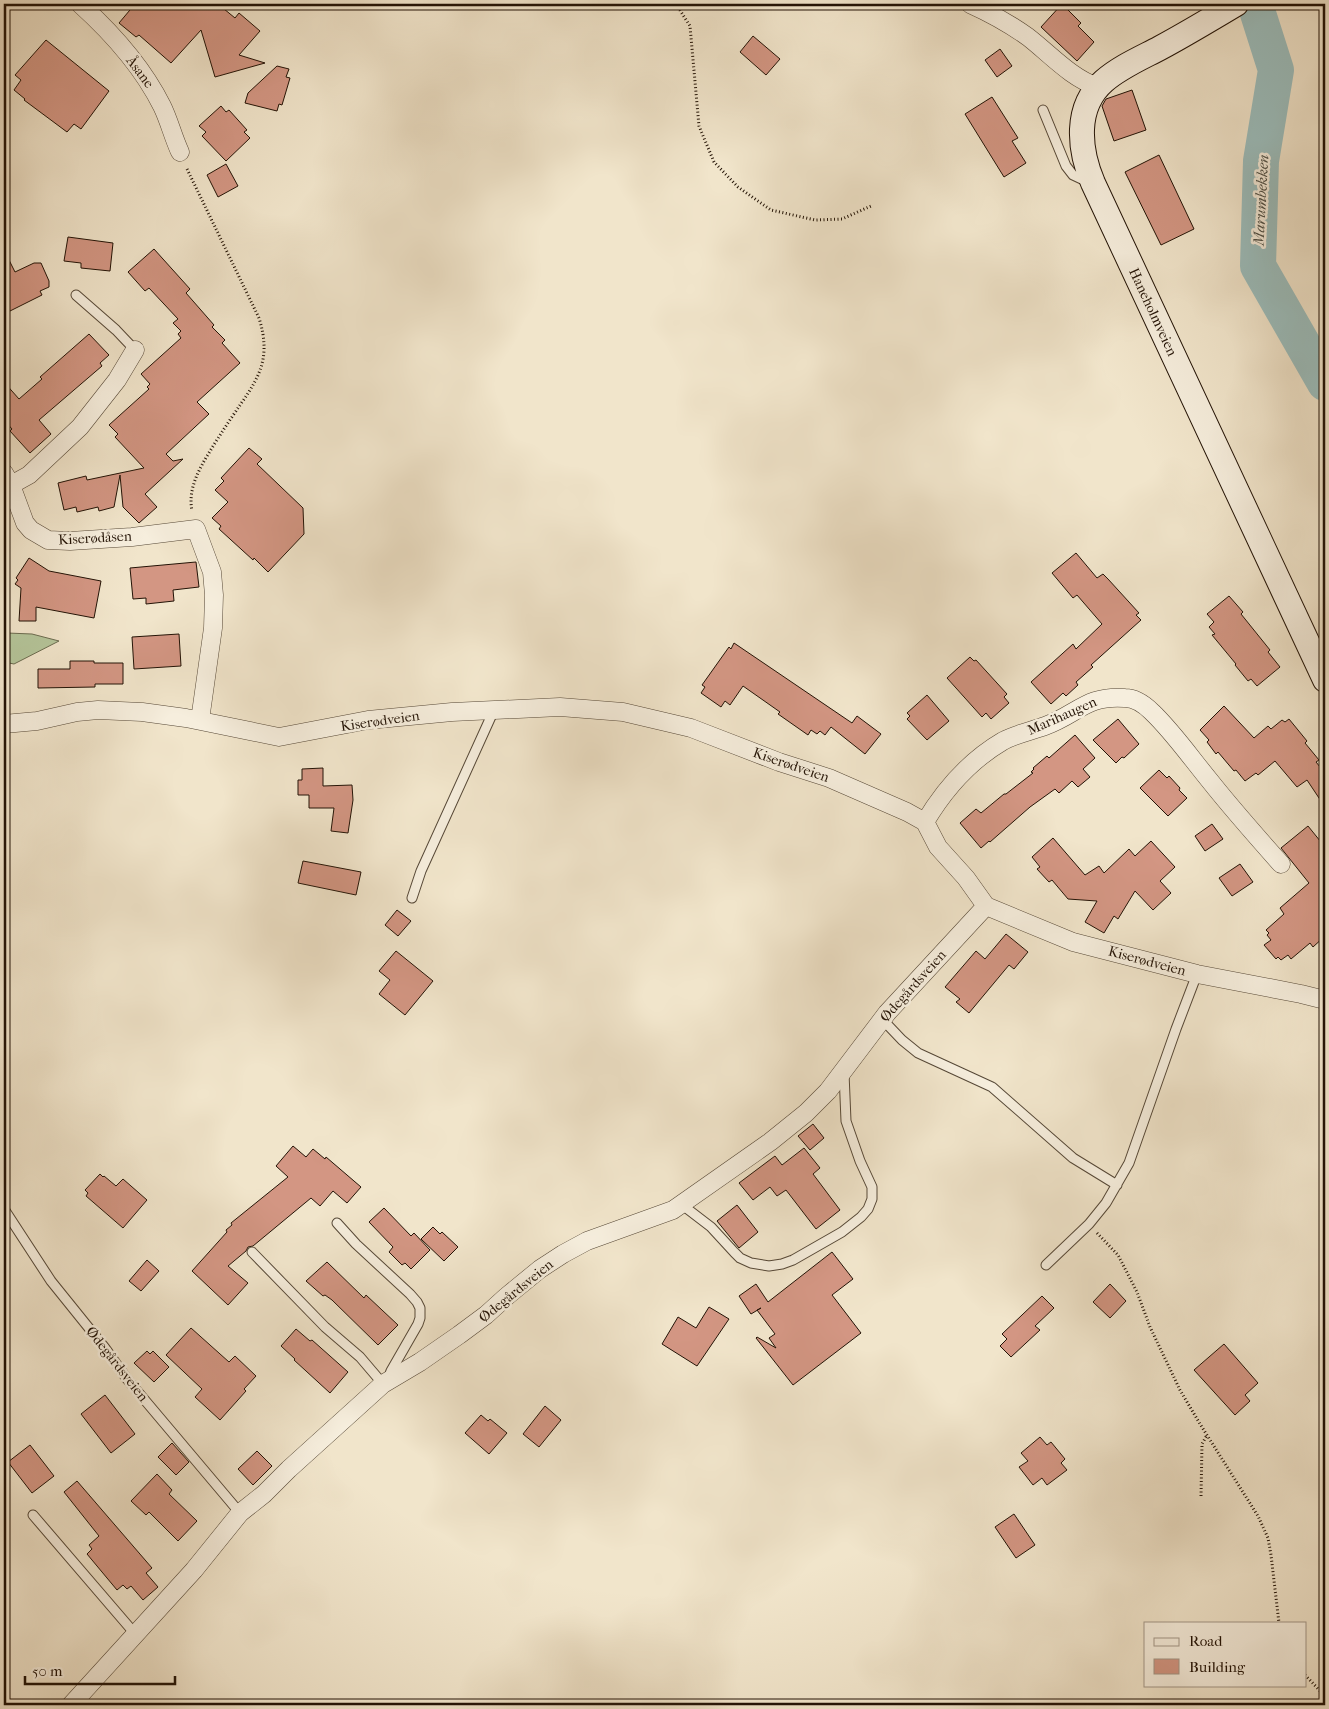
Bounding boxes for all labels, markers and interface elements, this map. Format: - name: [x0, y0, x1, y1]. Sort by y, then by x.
- street label: Åsane: [122, 51, 158, 91]
- water label: Marumbekken: [1250, 154, 1272, 247]
- street label: Haneholmveien: [1125, 265, 1181, 359]
- street label: Kiserødåsen: [58, 528, 132, 548]
- street label: Marihaugen: [1025, 693, 1099, 739]
- street label: Kiserødveien: [339, 707, 421, 735]
- street label: Kiserødveien: [751, 744, 831, 786]
- street label: Kiserødveien: [1106, 942, 1188, 980]
- street label: Ødegårdsveien: [876, 947, 950, 1025]
- street label: Ødegårdsveien: [475, 1256, 557, 1326]
- street label: Ødegårdsveien: [82, 1323, 152, 1405]
- legend: [1144, 1622, 1306, 1686]
- text: Road: [1189, 1632, 1223, 1650]
- scale bar: [25, 1654, 175, 1686]
- text: Building: [1189, 1658, 1246, 1676]
- text: 50 m: [32, 1662, 63, 1680]

